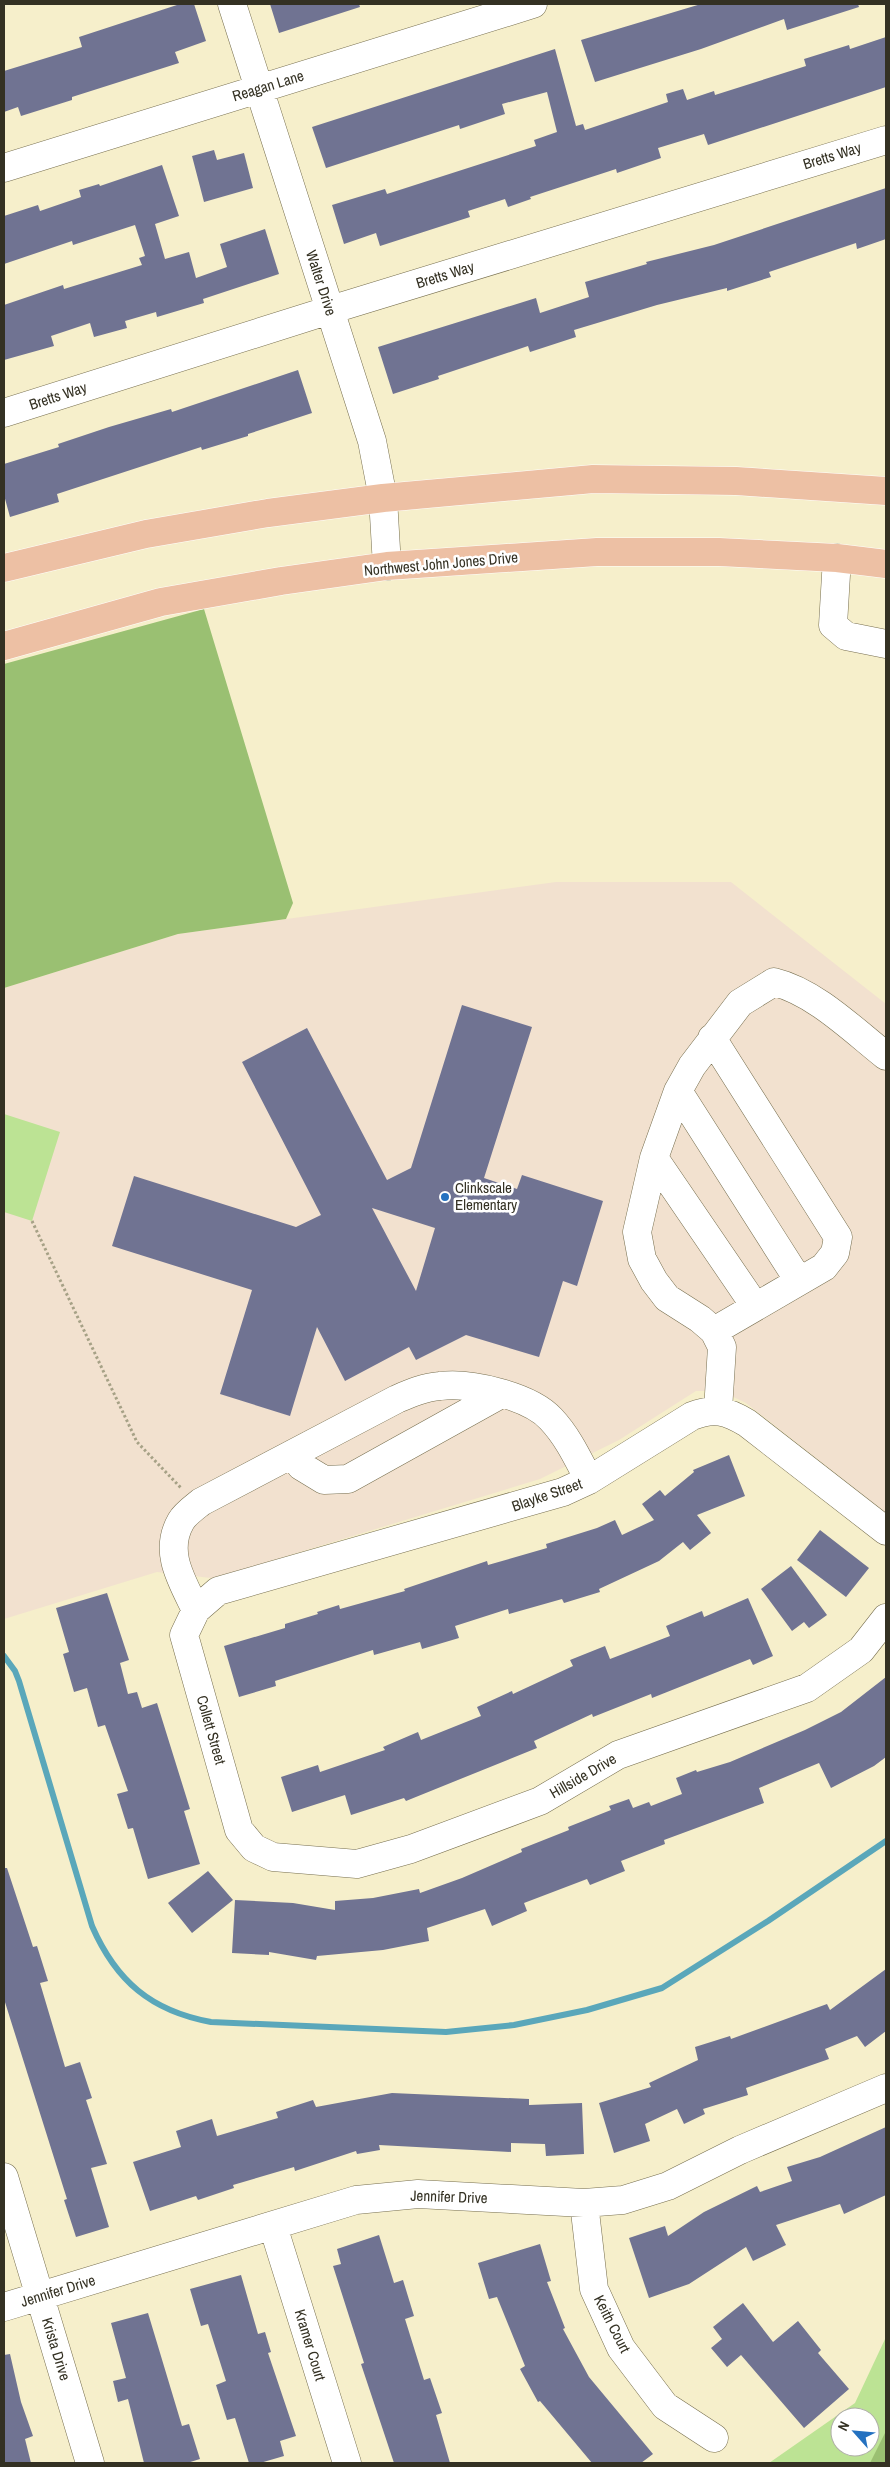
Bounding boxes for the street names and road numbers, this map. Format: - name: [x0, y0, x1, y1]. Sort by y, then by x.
- street label: Reagan Lane: [229, 65, 306, 106]
- street label: Bretts Way: [800, 137, 864, 174]
- street label: Walter Drive: [301, 247, 342, 319]
- street label: Bretts Way: [413, 256, 477, 293]
- street label: Bretts Way: [26, 376, 90, 415]
- street label: Northwest John Jones Drive: [363, 546, 519, 581]
- street label: Blayke Street: [509, 1473, 585, 1516]
- street label: Collett Street: [192, 1693, 232, 1767]
- street label: Hillside Drive: [546, 1748, 620, 1803]
- street label: Jennifer Drive: [410, 2185, 488, 2208]
- street label: Jennifer Drive: [18, 2269, 98, 2312]
- street label: Keith Court: [589, 2291, 636, 2357]
- street label: Kramer Court: [290, 2306, 331, 2384]
- street label: Krista Drive: [37, 2315, 76, 2383]

